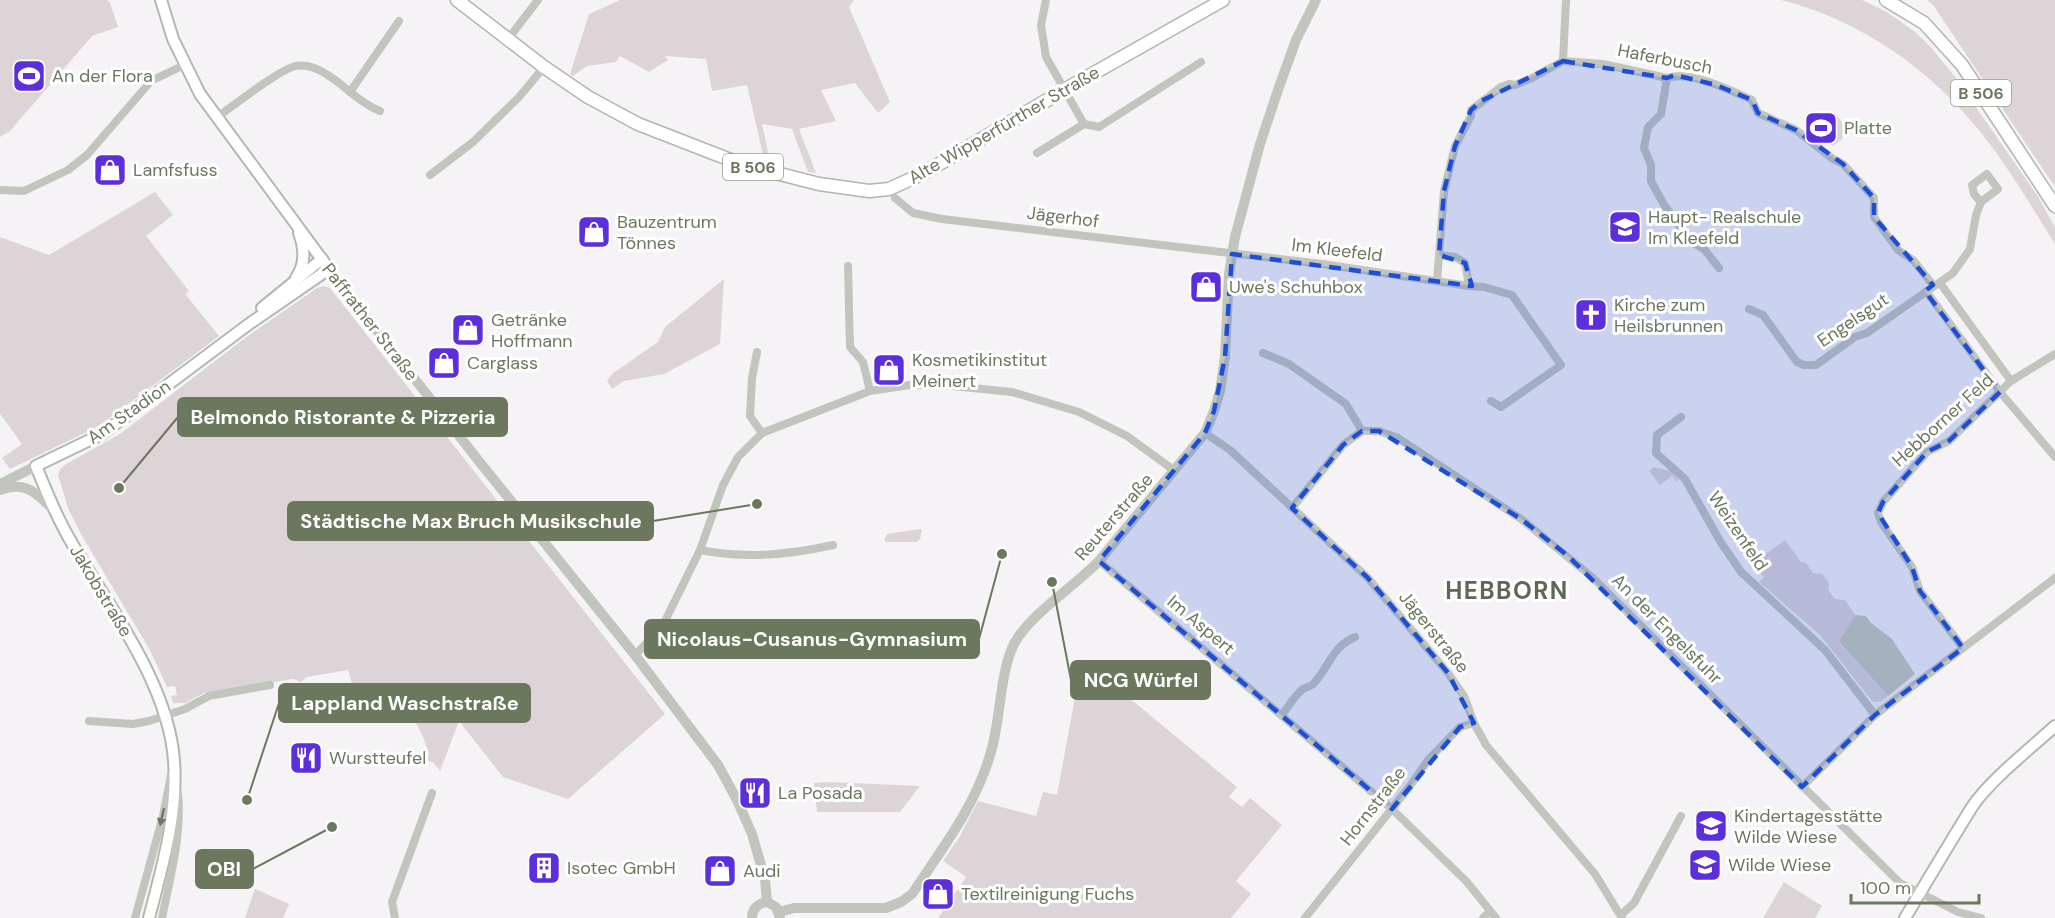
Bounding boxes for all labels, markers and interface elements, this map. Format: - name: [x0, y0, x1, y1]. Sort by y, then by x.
- street label: Haferbusch: [1616, 38, 1714, 80]
- sports icon: An der Flora: [11, 58, 47, 94]
- street label: Alte Wipperfürther Straße: [904, 60, 1104, 190]
- place label: An der Flora: [52, 64, 153, 88]
- road number: B 506: [1951, 80, 2011, 106]
- sports icon: Platte: [1803, 110, 1839, 146]
- place label: Platte: [1844, 116, 1892, 140]
- shop icon: Lamfsfuss: [92, 152, 128, 188]
- road number: B 506: [723, 154, 783, 180]
- place label: Lamfsfuss: [133, 158, 218, 182]
- street label: Jägerhof: [1026, 201, 1100, 233]
- place label: Haupt- Realschule Im Kleefeld: [1648, 205, 1801, 250]
- school or university icon: Haupt- Realschule Im Kleefeld: [1607, 209, 1643, 245]
- place label: Bauzentrum Tönnes: [617, 210, 717, 255]
- shop icon: Bauzentrum Tönnes: [576, 214, 612, 250]
- street label: Im Kleefeld: [1290, 233, 1384, 267]
- street label: Paffrather Straße: [316, 258, 424, 386]
- shop icon: Uwe's Schuhbox: [1188, 269, 1224, 305]
- place label: Uwe's Schuhbox: [1229, 275, 1363, 299]
- street label: Engelsgut: [1813, 287, 1893, 353]
- place label: Kirche zum Heilsbrunnen: [1614, 293, 1723, 338]
- church icon: Kirche zum Heilsbrunnen: [1573, 297, 1609, 333]
- place label: Getränke Hoffmann: [491, 308, 573, 353]
- shop icon: Getränke Hoffmann: [450, 312, 486, 348]
- shop icon: Carglass: [426, 345, 462, 381]
- place label: Kosmetikinstitut Meinert: [912, 348, 1047, 393]
- place label: Carglass: [467, 351, 538, 375]
- shop icon: Kosmetikinstitut Meinert: [871, 352, 907, 388]
- street label: Hebborner Feld: [1887, 368, 1999, 472]
- street label: Am Stadion: [83, 374, 175, 450]
- callout: Belmondo Ristorante & Pizzeria: [178, 398, 507, 436]
- text: Belmondo Ristorante & Pizzeria: [190, 404, 496, 430]
- street label: Reuterstraße: [1069, 468, 1159, 566]
- street label: Weizenfeld: [1703, 487, 1773, 575]
- callout: Städtische Max Bruch Musikschule: [288, 502, 653, 540]
- text: Städtische Max Bruch Musikschule: [300, 508, 642, 534]
- street label: Jakobstraße: [64, 541, 138, 641]
- street label: An der Engelsfuhr: [1607, 569, 1728, 690]
- district label: HEBBORN: [1445, 575, 1569, 606]
- street label: Jägerstraße: [1393, 586, 1475, 678]
- street label: Im Aspert: [1162, 590, 1240, 660]
- callout: Nicolaus-Cusanus-Gymnasium: [645, 620, 979, 658]
- text: Nicolaus-Cusanus-Gymnasium: [657, 626, 967, 652]
- callout: NCG Würfel: [1071, 661, 1210, 699]
- text: NCG Würfel: [1084, 667, 1198, 693]
- callout: Lappland Waschstraße: [279, 684, 530, 722]
- text: Lappland Waschstraße: [291, 690, 519, 716]
- restaurant icon: Wurstteufel: [288, 740, 324, 776]
- place label: Wurstteufel: [329, 746, 426, 770]
- street label: Hornstraße: [1335, 762, 1411, 850]
- restaurant icon: La Posada: [737, 775, 773, 811]
- place label: La Posada: [778, 781, 863, 805]
- place label: Kindertagesstätte Wilde Wiese: [1734, 804, 1882, 849]
- one-way arrow: [157, 808, 167, 827]
- school or university icon: Kindertagesstätte Wilde Wiese: [1693, 808, 1729, 844]
- school or university icon: Wilde Wiese: [1687, 847, 1723, 883]
- callout: OBI: [196, 850, 253, 888]
- building icon: Isotec GmbH: [526, 850, 562, 886]
- shop icon: Audi: [702, 853, 738, 889]
- place label: Wilde Wiese: [1728, 853, 1831, 877]
- text: OBI: [207, 856, 241, 882]
- place label: Isotec GmbH: [567, 856, 676, 880]
- place label: Audi: [743, 859, 781, 883]
- scale bar: [1851, 867, 1978, 905]
- shop icon: Textilreinigung Fuchs: [920, 876, 956, 912]
- text: 100 m: [1860, 876, 1911, 900]
- place label: Textilreinigung Fuchs: [961, 882, 1134, 906]

